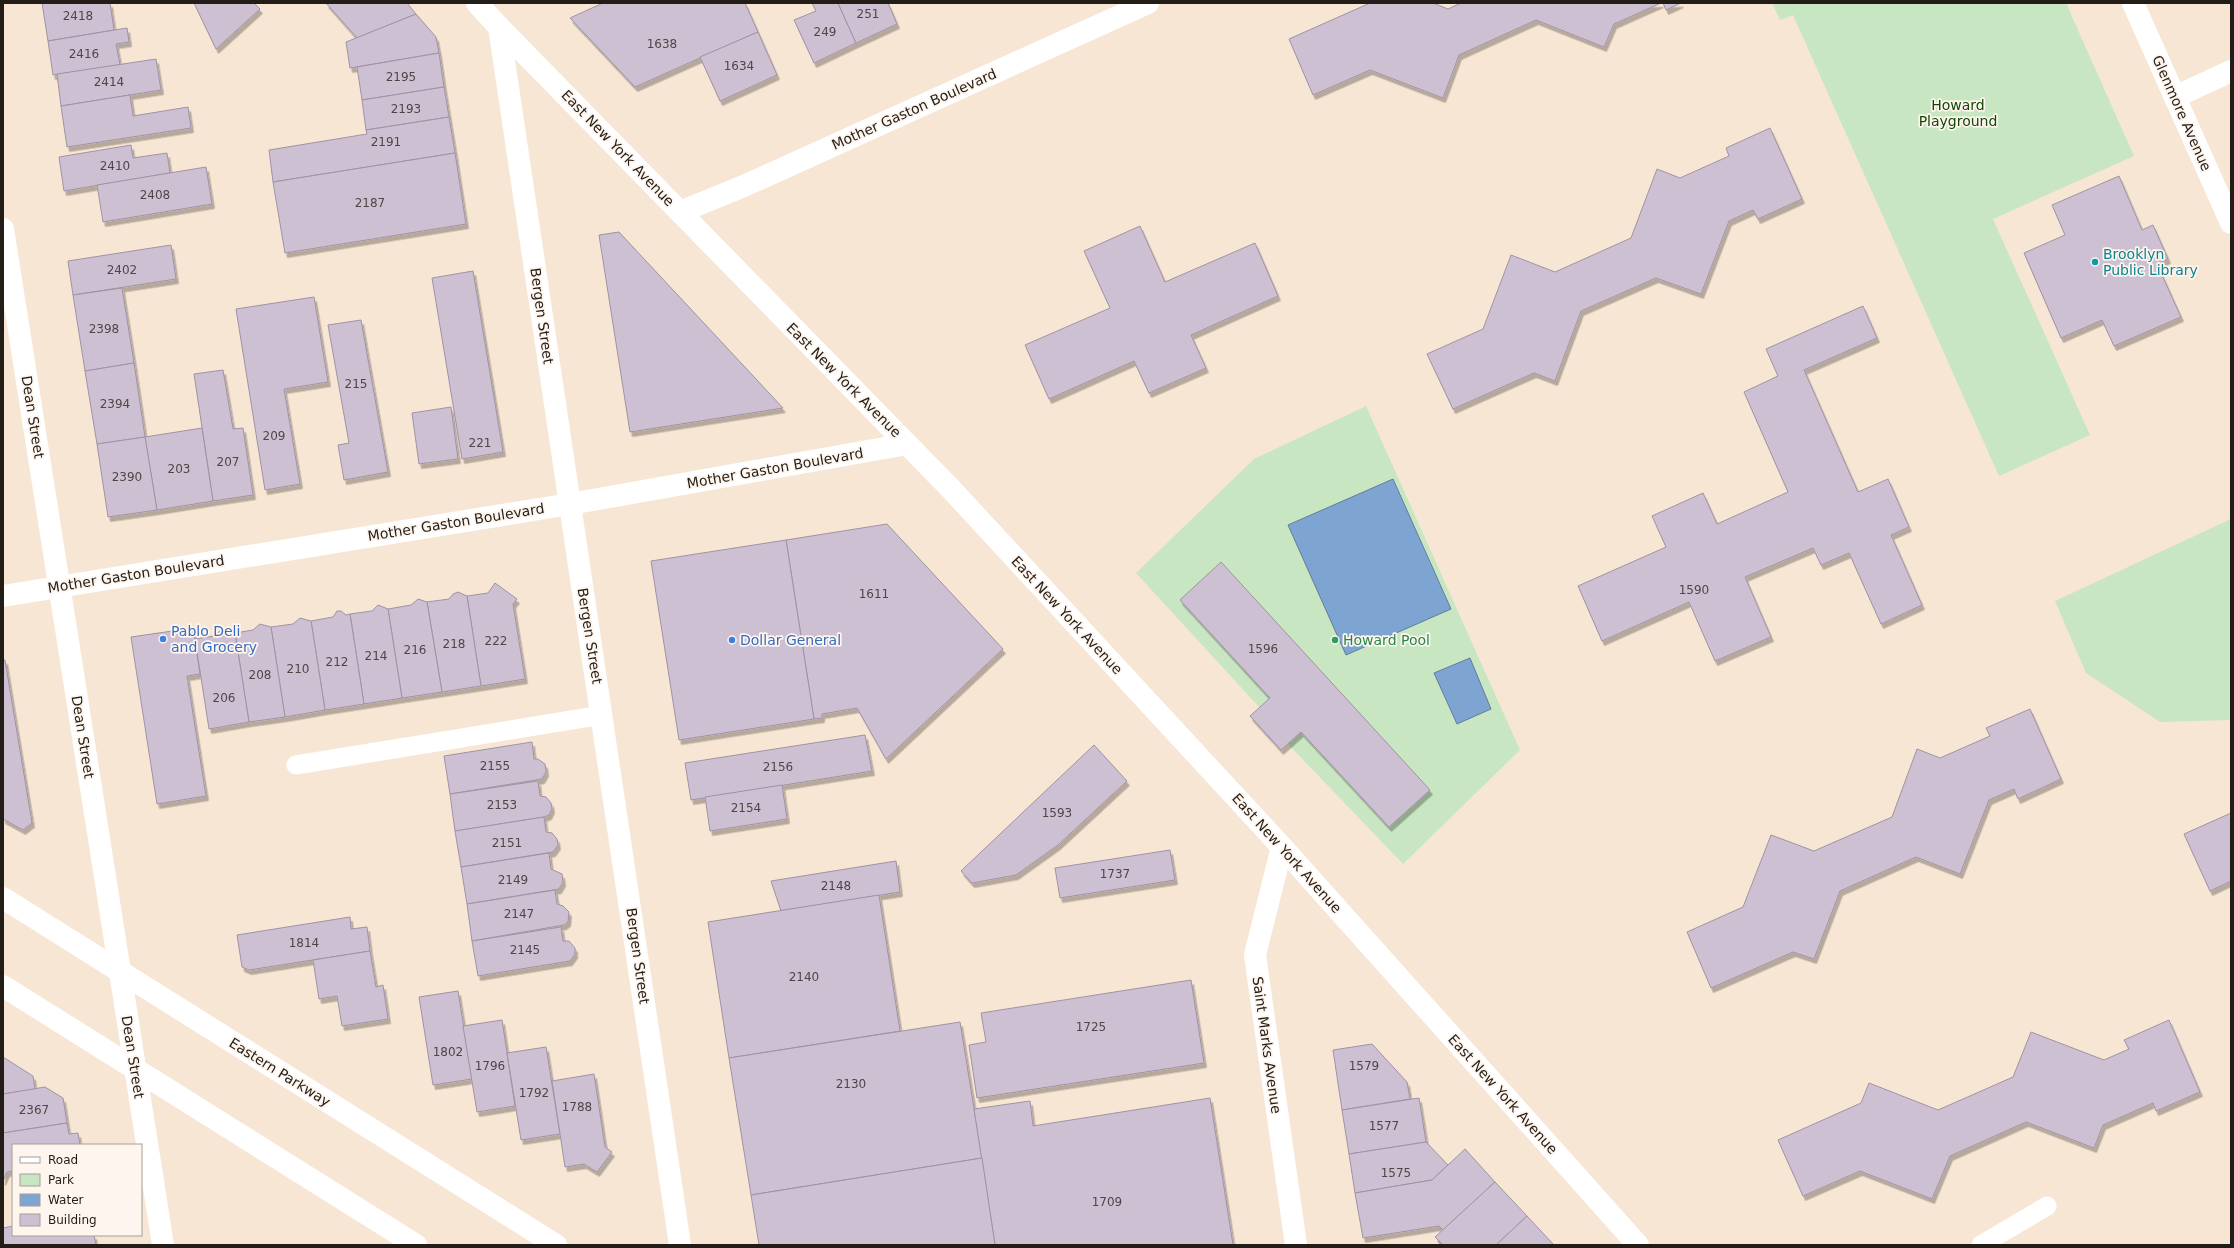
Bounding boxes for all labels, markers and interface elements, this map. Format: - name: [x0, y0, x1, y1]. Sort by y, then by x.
- house number: 251: [857, 7, 879, 21]
- house number: 2418: [63, 9, 93, 23]
- house number: 249: [814, 25, 836, 39]
- house number: 1638: [647, 37, 677, 51]
- house number: 2416: [69, 47, 99, 61]
- street label: Glenmore Avenue: [2149, 53, 2215, 173]
- house number: 1634: [724, 59, 754, 73]
- street label: Mother Gaston Boulevard: [829, 65, 999, 153]
- house number: 2195: [386, 70, 416, 84]
- house number: 2414: [94, 75, 124, 89]
- street label: East New York Avenue: [558, 87, 678, 209]
- park label: Howard Playground: [1919, 97, 1997, 129]
- house number: 2193: [391, 102, 421, 116]
- house number: 2191: [371, 135, 401, 149]
- house number: 2410: [100, 159, 130, 173]
- house number: 2408: [140, 188, 170, 202]
- house number: 2187: [355, 196, 385, 210]
- place label: Brooklyn Public Library: [2103, 246, 2198, 278]
- marker: Brooklyn Public Library: [2090, 257, 2100, 267]
- house number: 2402: [107, 263, 137, 277]
- street label: Bergen Street: [527, 267, 557, 366]
- street label: East New York Avenue: [783, 319, 905, 441]
- house number: 2398: [89, 322, 119, 336]
- street label: Dean Street: [19, 374, 48, 460]
- house number: 215: [345, 377, 367, 391]
- house number: 2394: [100, 397, 130, 411]
- house number: 209: [263, 429, 285, 443]
- house number: 221: [469, 436, 491, 450]
- street label: Mother Gaston Boulevard: [686, 445, 864, 491]
- house number: 207: [217, 455, 239, 469]
- house number: 203: [168, 462, 190, 476]
- house number: 2390: [112, 470, 142, 484]
- street label: Mother Gaston Boulevard: [366, 500, 546, 544]
- street label: Mother Gaston Boulevard: [46, 552, 226, 596]
- street label: East New York Avenue: [1008, 553, 1126, 677]
- house number: 1590: [1679, 583, 1709, 597]
- street label: Bergen Street: [575, 587, 606, 686]
- house number: 1611: [859, 587, 889, 601]
- place label: Pablo Deli and Grocery: [171, 623, 257, 655]
- place label: Dollar General: [740, 632, 841, 648]
- place label: Howard Pool: [1343, 632, 1430, 648]
- marker: Pablo Deli and Grocery: [158, 634, 168, 644]
- house number: 222: [485, 634, 507, 648]
- marker: Dollar General: [727, 635, 737, 645]
- marker: Howard Pool: [1330, 635, 1340, 645]
- house number: 218: [443, 637, 465, 651]
- house number: 1596: [1248, 642, 1278, 656]
- house number: 216: [404, 643, 426, 657]
- house number: 214: [365, 649, 387, 663]
- house number: 212: [326, 655, 348, 669]
- house number: 210: [287, 662, 309, 676]
- house number: 208: [249, 668, 271, 682]
- house number: 206: [213, 691, 235, 705]
- street label: Dean Street: [69, 694, 98, 780]
- house number: 2155: [480, 759, 510, 773]
- house number: 2156: [763, 760, 793, 774]
- street label: East New York Avenue: [1229, 790, 1345, 916]
- house number: 2153: [487, 798, 517, 812]
- house number: 2154: [731, 801, 761, 815]
- house number: 1593: [1042, 806, 1072, 820]
- house number: 2151: [492, 836, 522, 850]
- house number: 1737: [1100, 867, 1130, 881]
- house number: 2149: [498, 873, 528, 887]
- house number: 2148: [821, 879, 851, 893]
- house number: 2147: [504, 907, 534, 921]
- street label: Bergen Street: [623, 907, 653, 1006]
- house number: 1814: [289, 936, 319, 950]
- house number: 2145: [510, 943, 540, 957]
- house number: 2140: [789, 970, 819, 984]
- street label: Saint Marks Avenue: [1249, 975, 1285, 1115]
- street label: Dean Street: [119, 1014, 148, 1100]
- house number: 1725: [1076, 1020, 1106, 1034]
- street label: East New York Avenue: [1445, 1031, 1561, 1157]
- street label: Eastern Parkway: [226, 1034, 334, 1110]
- house number: 1802: [433, 1045, 463, 1059]
- house number: 1796: [475, 1059, 505, 1073]
- house number: 1579: [1349, 1059, 1379, 1073]
- house number: 2130: [836, 1077, 866, 1091]
- house number: 1792: [519, 1086, 549, 1100]
- house number: 1788: [562, 1100, 592, 1114]
- house number: 2367: [19, 1103, 49, 1117]
- house number: 1577: [1369, 1119, 1399, 1133]
- legend: [12, 1144, 142, 1236]
- text: Road: [48, 1153, 78, 1167]
- house number: 1575: [1381, 1166, 1411, 1180]
- text: Park: [48, 1173, 74, 1187]
- text: Water: [48, 1193, 84, 1207]
- house number: 1709: [1092, 1195, 1122, 1209]
- text: Building: [48, 1213, 97, 1227]

